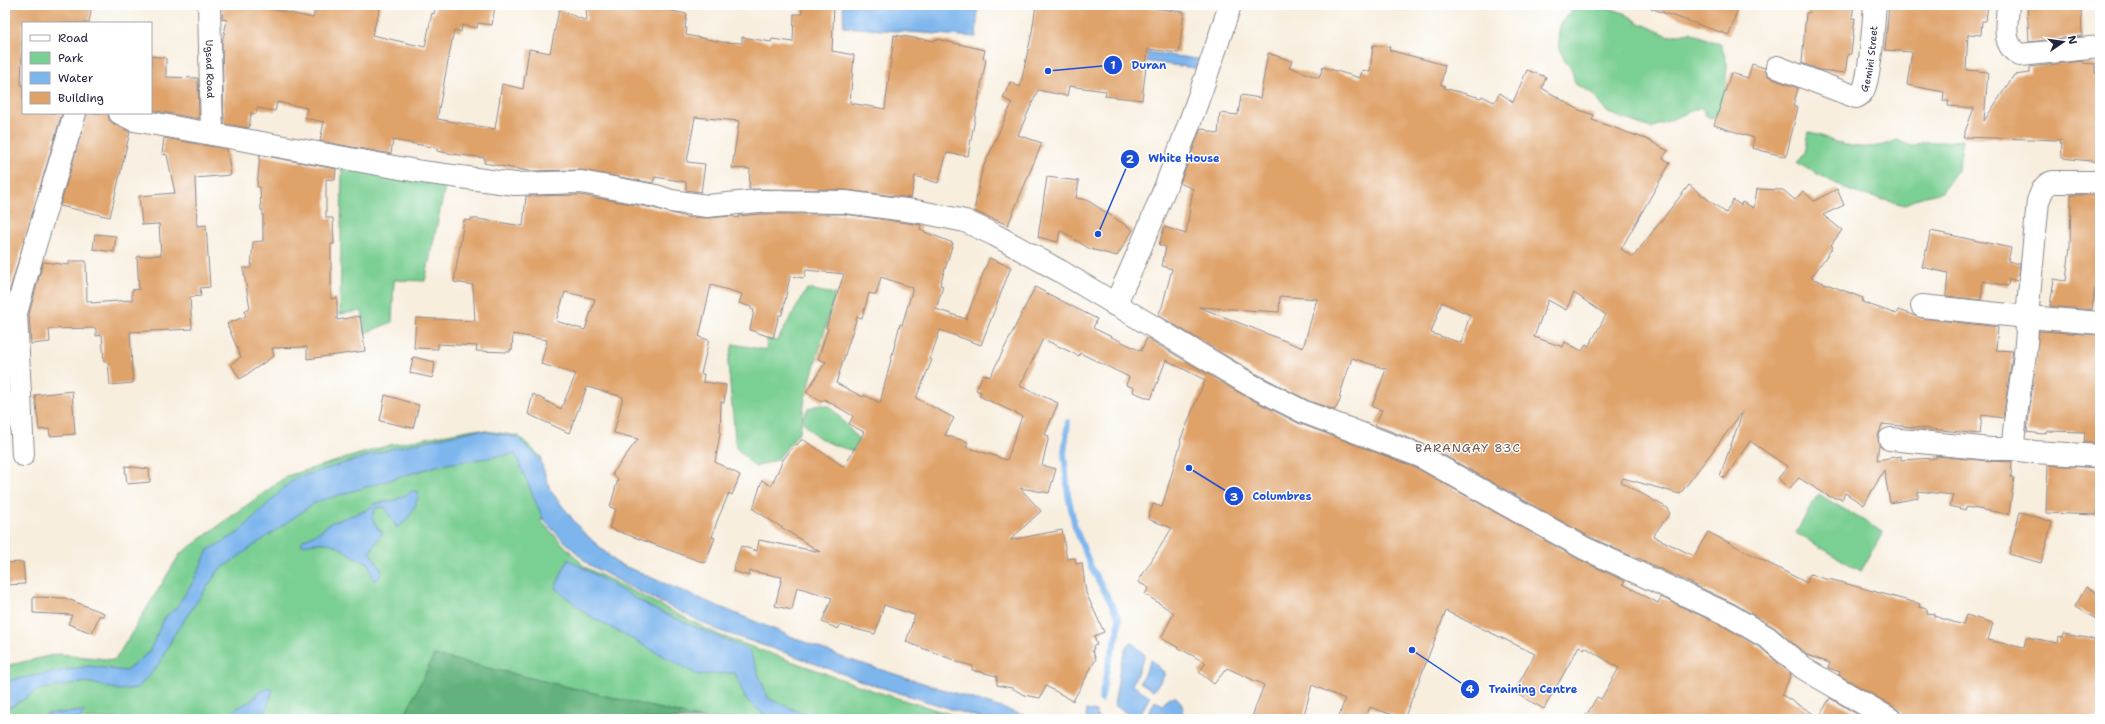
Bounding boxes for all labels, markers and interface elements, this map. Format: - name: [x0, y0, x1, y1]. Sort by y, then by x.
- legend: [22, 22, 152, 114]
- north arrow: [2043, 22, 2083, 62]
- street label: Gemini Street: [1857, 25, 1880, 94]
- text: Road: [58, 30, 89, 46]
- text: N: [2064, 34, 2081, 46]
- street label: Ugsad Road: [203, 40, 217, 99]
- text: Park: [58, 50, 84, 66]
- callout: Duran: [1103, 53, 1174, 76]
- text: 1: [1110, 57, 1116, 73]
- text: Duran: [1132, 58, 1167, 73]
- text: Water: [58, 70, 94, 86]
- text: Building: [58, 90, 104, 106]
- callout: White House: [1120, 147, 1227, 170]
- text: 2: [1126, 151, 1135, 167]
- text: White House: [1148, 151, 1220, 166]
- district label: BARANGAY 83C: [1415, 440, 1521, 456]
- callout: Columbres: [1224, 485, 1319, 508]
- text: 3: [1230, 489, 1238, 505]
- text: Columbres: [1253, 489, 1312, 504]
- callout: Training Centre: [1460, 678, 1585, 701]
- text: 4: [1466, 681, 1475, 697]
- text: Training Centre: [1489, 682, 1578, 697]

